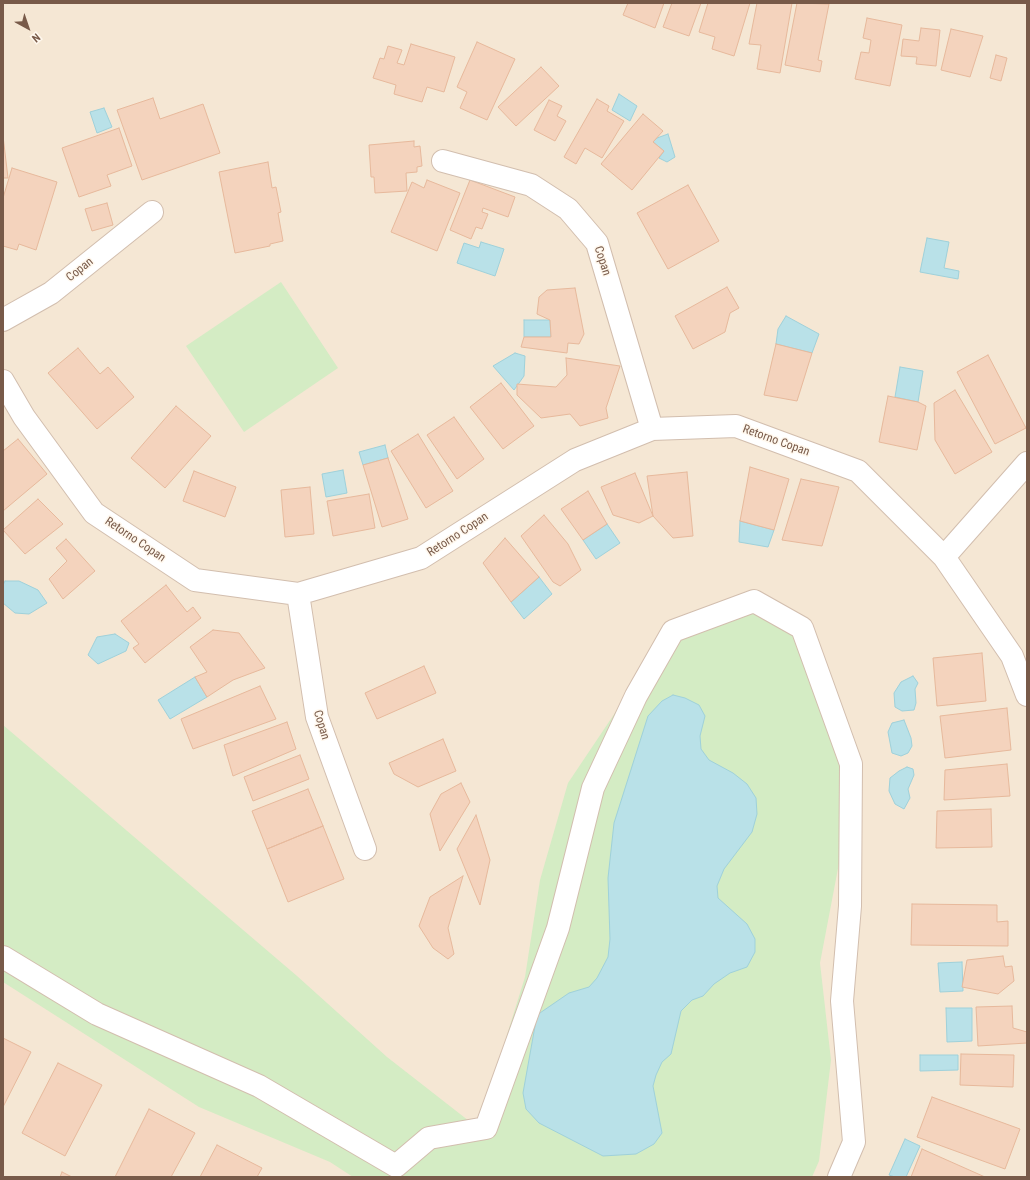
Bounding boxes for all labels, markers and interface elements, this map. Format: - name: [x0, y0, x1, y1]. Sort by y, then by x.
- north arrow: [8, 8, 48, 48]
- text: N: [29, 30, 43, 45]
- street label: Copan: [590, 244, 614, 278]
- street label: Copan: [64, 255, 96, 285]
- street label: Retorno Copan: [741, 422, 811, 460]
- street label: Retorno Copan: [425, 510, 491, 560]
- street label: Retorno Copan: [102, 514, 168, 566]
- street label: Copan: [310, 708, 332, 742]

